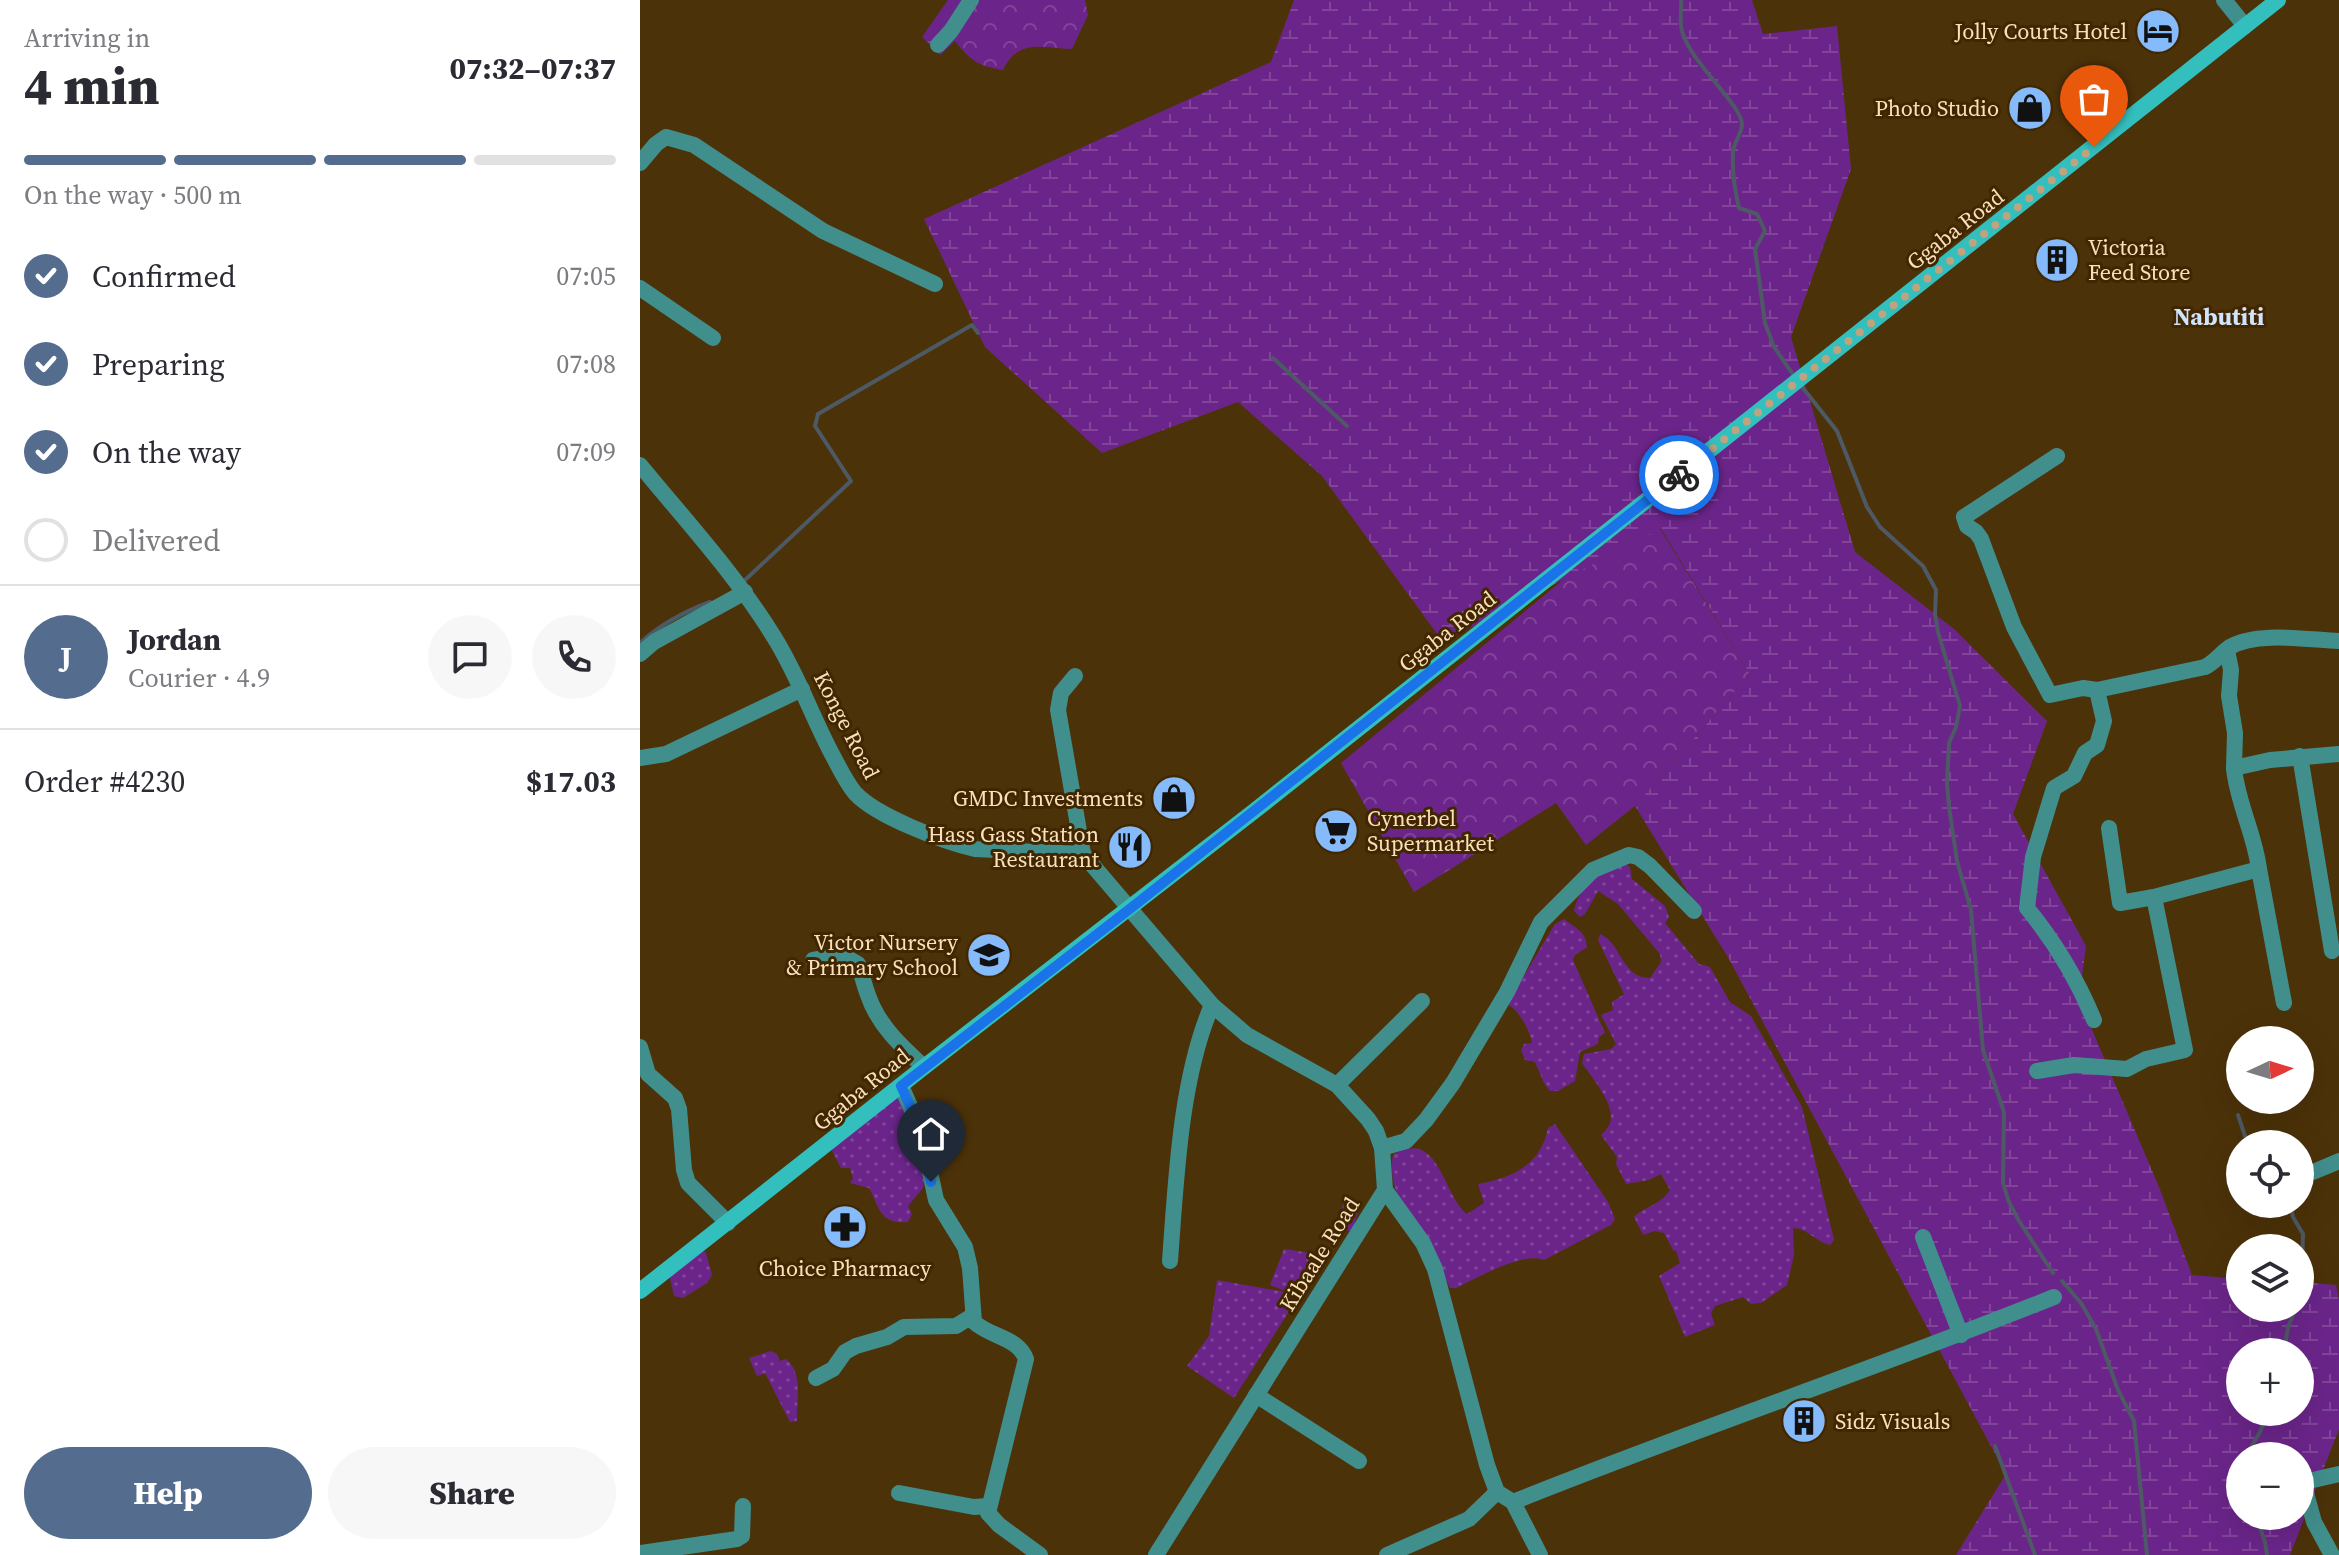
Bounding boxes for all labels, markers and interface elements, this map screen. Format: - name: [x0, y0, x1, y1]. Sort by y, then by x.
- hotel icon: Jolly Courts Hotel: [2134, 7, 2182, 55]
- place label: Jolly Courts Hotel: [1953, 16, 2127, 46]
- text: Arriving in: [24, 20, 150, 56]
- text: 07:32–07:37: [449, 48, 616, 89]
- text: 4 min: [24, 50, 160, 121]
- pin: [2060, 65, 2128, 147]
- icon: bag: [2072, 77, 2116, 121]
- shop icon: Photo Studio: [2006, 84, 2054, 132]
- place label: Photo Studio: [1875, 93, 1999, 123]
- text: On the way · 500 m: [24, 177, 242, 213]
- street label: Ggaba Road: [1900, 181, 2010, 277]
- place label: Victoria Feed Store: [2088, 232, 2190, 287]
- building icon: Victoria Feed Store: [2033, 236, 2081, 284]
- icon: check: [24, 254, 68, 298]
- text: Confirmed: [92, 256, 236, 297]
- text: 07:05: [556, 258, 616, 294]
- district label: Nabutiti: [2174, 300, 2265, 333]
- icon: check: [24, 342, 68, 386]
- text: Preparing: [92, 344, 225, 385]
- text: 07:08: [556, 346, 616, 382]
- icon: check: [24, 430, 68, 474]
- text: On the way: [92, 432, 241, 473]
- text: 07:09: [556, 434, 616, 470]
- courier: [1639, 435, 1719, 515]
- icon: bike: [1657, 453, 1701, 497]
- text: Delivered: [92, 520, 220, 561]
- street label: Ggaba Road: [1392, 583, 1502, 679]
- button: chat: [428, 615, 512, 699]
- button: phone: [532, 615, 616, 699]
- text: Jordan: [128, 619, 221, 660]
- text: J: [60, 637, 72, 678]
- text: Courier · 4.9: [128, 660, 270, 696]
- street label: Konge Road: [807, 666, 887, 784]
- text: Order #4230: [24, 761, 185, 802]
- text: $17.03: [526, 761, 616, 802]
- shop icon: GMDC Investments: [1150, 774, 1198, 822]
- place label: GMDC Investments: [953, 783, 1143, 813]
- place label: Cynerbel Supermarket: [1367, 803, 1495, 858]
- supermarket icon: Cynerbel Supermarket: [1312, 807, 1360, 855]
- place label: Hass Gass Station Restaurant: [928, 819, 1100, 874]
- restaurant icon: Hass Gass Station Restaurant: [1106, 823, 1154, 871]
- place label: Victor Nursery & Primary School: [786, 927, 959, 982]
- school or university icon: Victor Nursery & Primary School: [965, 931, 1013, 979]
- north arrow: [2226, 1026, 2314, 1114]
- map controls: [2226, 1026, 2314, 1530]
- street label: Ggaba Road: [806, 1041, 916, 1137]
- pin: [897, 1100, 965, 1182]
- icon: home: [909, 1112, 953, 1156]
- button: locate: [2226, 1130, 2314, 1218]
- street label: Kibaale Road: [1272, 1191, 1366, 1317]
- pharmacy icon: Choice Pharmacy: [821, 1203, 869, 1251]
- button: layers: [2226, 1234, 2314, 1322]
- place label: Choice Pharmacy: [759, 1253, 932, 1283]
- button: +: [2226, 1338, 2314, 1426]
- building icon: Sidz Visuals: [1780, 1397, 1828, 1445]
- place label: Sidz Visuals: [1835, 1406, 1950, 1436]
- button: −: [2226, 1442, 2314, 1530]
- button: Help: [24, 1447, 312, 1539]
- button: Share: [328, 1447, 616, 1539]

